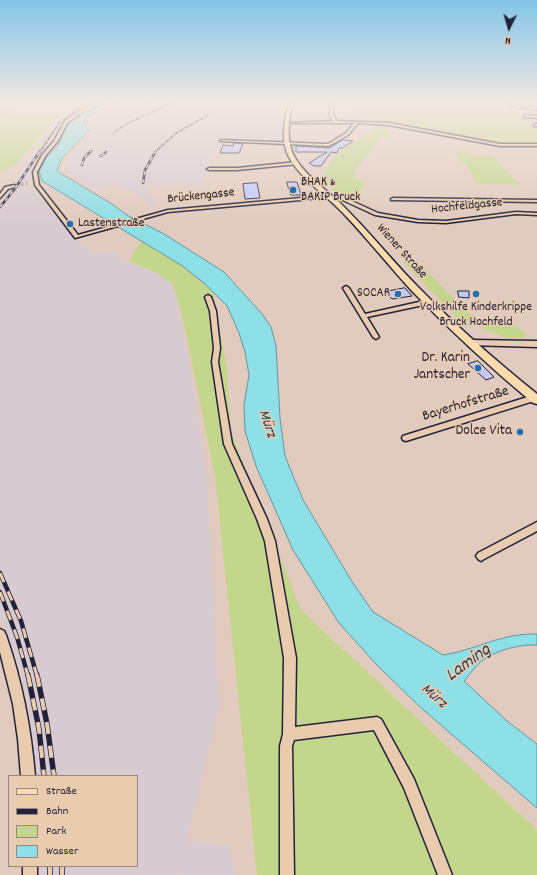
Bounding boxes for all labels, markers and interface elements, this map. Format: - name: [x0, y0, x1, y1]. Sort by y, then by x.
- north arrow: [489, 8, 529, 48]
- text: N: [505, 32, 511, 48]
- place label: BHAK & BAKIP Bruck: [301, 175, 360, 206]
- marker: BHAK & BAKIP Bruck: [288, 185, 298, 195]
- street label: Brückengasse: [167, 186, 235, 208]
- street label: Hochfeldgasse: [431, 196, 503, 218]
- place label: Lastenstraße: [78, 216, 144, 232]
- marker: Lastenstraße: [65, 219, 75, 229]
- street label: Wiener Straße: [372, 221, 430, 283]
- place label: SOCAR: [357, 286, 390, 302]
- marker: SOCAR: [393, 289, 403, 299]
- marker: Volkshilfe Kinderkrippe Bruck Hochfeld: [471, 289, 481, 299]
- place label: Volkshilfe Kinderkrippe Bruck Hochfeld: [420, 300, 532, 331]
- place label: Dr. Karin Jantscher: [414, 350, 470, 385]
- marker: Dr. Karin Jantscher: [473, 363, 483, 373]
- street label: Bayerhofstraße: [421, 383, 511, 427]
- water label: Mürz: [252, 408, 280, 440]
- place label: Dolce Vita: [455, 423, 512, 441]
- marker: Dolce Vita: [515, 427, 525, 437]
- water label: Laming: [442, 640, 496, 688]
- water label: Mürz: [416, 680, 450, 714]
- legend: [8, 775, 138, 867]
- text: Straße: [46, 783, 77, 800]
- text: Bahn: [46, 803, 68, 820]
- text: Park: [46, 823, 66, 840]
- text: Wasser: [46, 843, 78, 860]

